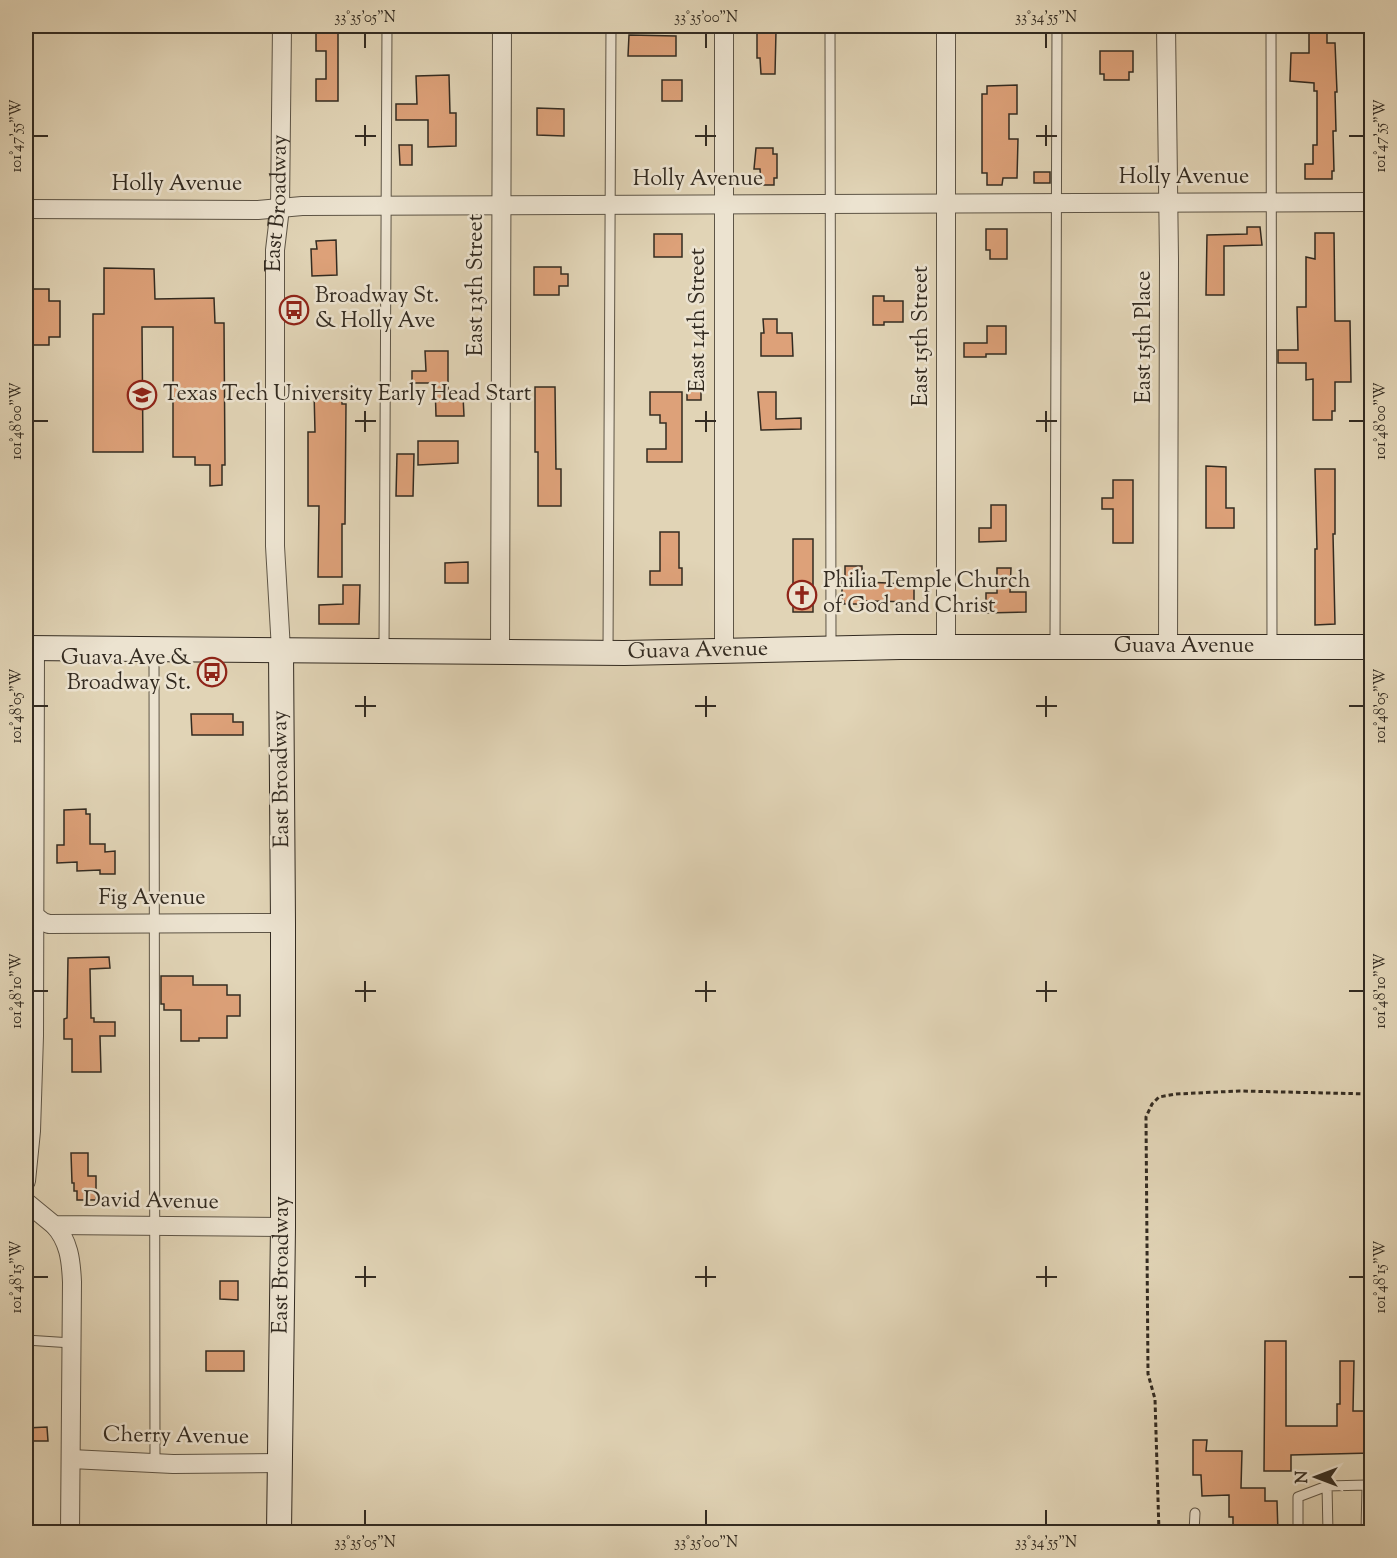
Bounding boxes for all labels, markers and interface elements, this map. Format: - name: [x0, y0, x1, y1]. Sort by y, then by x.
- text: 33°35'05"N: [334, 8, 396, 29]
- text: 33°35'00"N: [674, 8, 738, 29]
- text: 33°34'55"N: [1015, 8, 1077, 29]
- text: 101°47'55"W: [7, 99, 28, 173]
- text: 101°47'55"W: [1371, 99, 1392, 173]
- street label: East Broadway: [259, 134, 297, 272]
- street label: Holly Avenue: [1119, 162, 1249, 194]
- street label: Holly Avenue: [633, 164, 763, 196]
- street label: Holly Avenue: [112, 169, 242, 201]
- street label: East 13th Street: [461, 213, 493, 356]
- street label: East 14th Street: [683, 247, 715, 392]
- street label: East 15th Street: [906, 265, 938, 407]
- street label: East 15th Place: [1129, 271, 1161, 404]
- place label: Broadway St. & Holly Ave: [315, 281, 439, 338]
- bus stop icon: Broadway St. & Holly Ave: [278, 294, 310, 326]
- school or university icon: Texas Tech University Early Head Start: [126, 379, 158, 411]
- place label: Texas Tech University Early Head Start: [163, 379, 532, 411]
- text: 101°48'00"W: [7, 382, 28, 460]
- text: 101°48'00"W: [1371, 382, 1392, 460]
- place label: Philia Temple Church of God and Christ: [823, 566, 1031, 623]
- church icon: Philia Temple Church of God and Christ: [786, 579, 818, 611]
- street label: Guava Avenue: [1114, 631, 1254, 663]
- street label: Guava Avenue: [627, 634, 769, 669]
- place label: Guava Ave & Broadway St.: [61, 643, 191, 700]
- bus stop icon: Guava Ave & Broadway St.: [196, 656, 228, 688]
- text: 101°48'05"W: [7, 668, 28, 744]
- text: 101°48'05"W: [1371, 668, 1392, 744]
- street label: East Broadway: [265, 710, 299, 848]
- street label: Fig Avenue: [99, 883, 205, 915]
- text: 101°48'10"W: [7, 953, 28, 1029]
- text: 101°48'10"W: [1371, 953, 1392, 1029]
- street label: David Avenue: [83, 1185, 219, 1219]
- street label: East Broadway: [266, 1196, 299, 1334]
- text: 101°48'15"W: [7, 1240, 28, 1314]
- text: 101°48'15"W: [1371, 1240, 1392, 1314]
- street label: Cherry Avenue: [103, 1420, 249, 1454]
- north arrow: [1286, 1447, 1346, 1507]
- text: N: [1292, 1470, 1315, 1483]
- text: 33°35'05"N: [334, 1533, 396, 1554]
- text: 33°35'00"N: [674, 1533, 738, 1554]
- text: 33°34'55"N: [1015, 1533, 1077, 1554]

